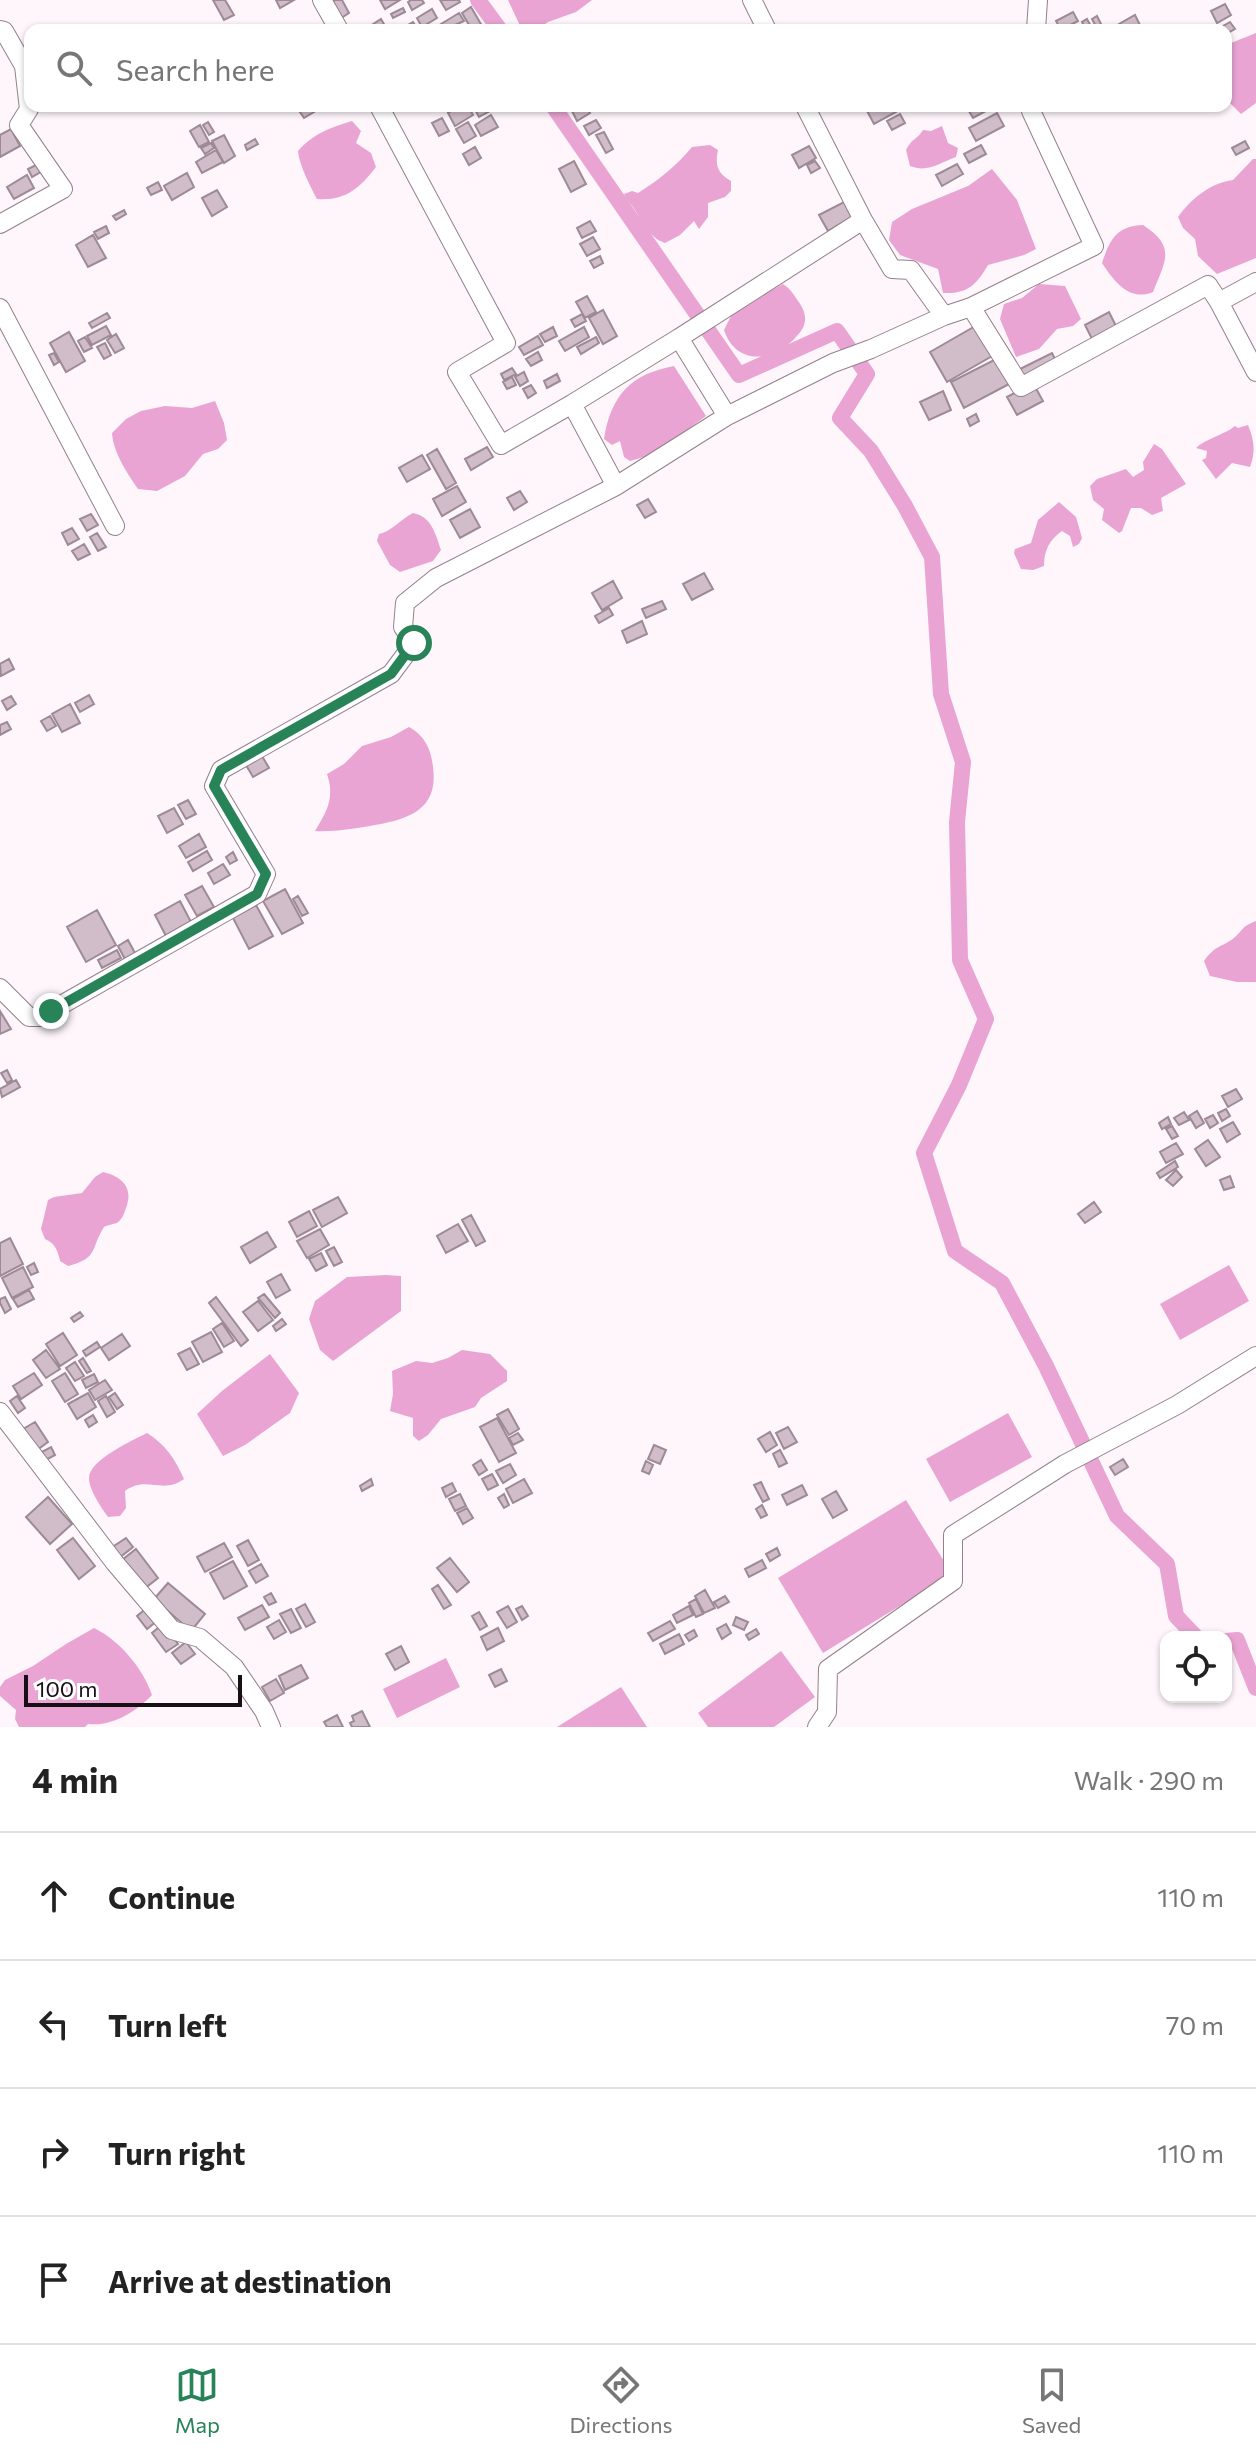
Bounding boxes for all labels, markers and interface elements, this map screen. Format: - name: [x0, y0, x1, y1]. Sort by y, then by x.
- search box: [24, 24, 1232, 112]
- icon: search: [52, 46, 96, 90]
- text: Search here: [116, 50, 275, 87]
- route start: [396, 625, 432, 661]
- route end: [33, 993, 69, 1029]
- map controls: [1160, 1631, 1232, 1703]
- button: locate: [1160, 1631, 1232, 1703]
- scale bar: [24, 1671, 242, 1707]
- text: 100 m: [36, 1675, 98, 1702]
- text: 4 min: [32, 1758, 118, 1800]
- text: Walk · 290 m: [1074, 1764, 1224, 1795]
- icon: ahead: [32, 1874, 76, 1918]
- text: Continue: [108, 1878, 235, 1915]
- text: 110 m: [1157, 1881, 1224, 1912]
- icon: left: [32, 2002, 76, 2046]
- text: Turn left: [108, 2006, 227, 2043]
- text: 70 m: [1166, 2009, 1224, 2040]
- icon: right: [32, 2130, 76, 2174]
- text: Turn right: [108, 2134, 245, 2171]
- text: 110 m: [1157, 2137, 1224, 2168]
- icon: arrive: [32, 2258, 76, 2302]
- text: Arrive at destination: [108, 2262, 392, 2299]
- tab: Map: [175, 2363, 220, 2438]
- tab: Directions: [569, 2363, 673, 2438]
- tab: Saved: [1022, 2363, 1081, 2438]

